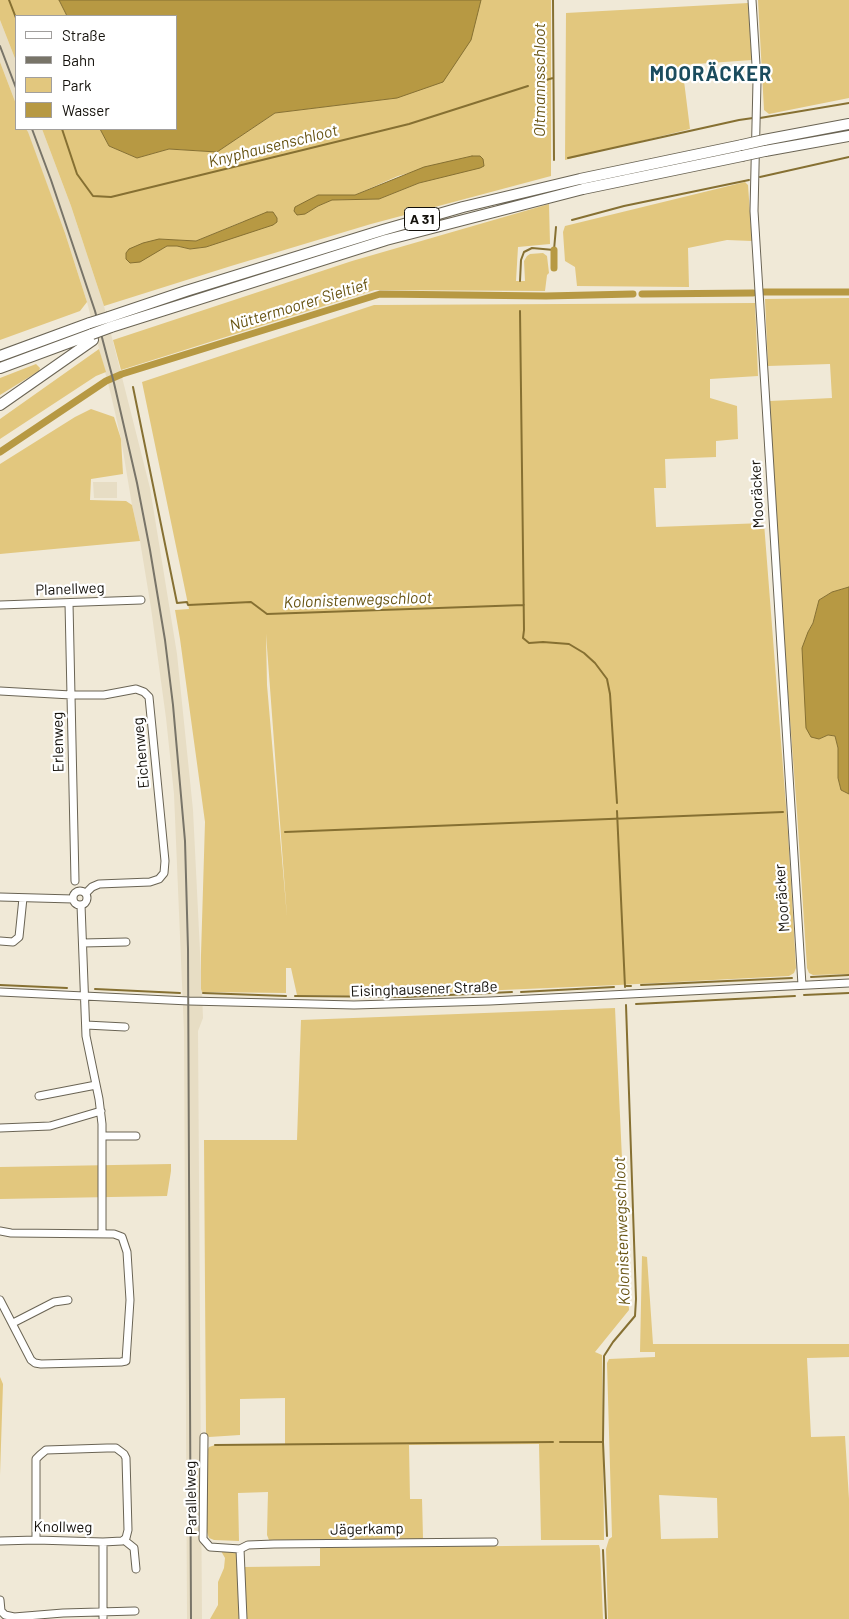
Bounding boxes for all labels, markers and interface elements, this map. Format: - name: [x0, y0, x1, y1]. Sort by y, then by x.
- legend: [15, 15, 178, 130]
- water label: Oltmannsschloot: [530, 23, 550, 137]
- text: Straße: [62, 26, 106, 44]
- text: Bahn: [62, 51, 95, 69]
- district label: MOORÄCKER: [649, 62, 773, 86]
- text: Park: [62, 76, 91, 94]
- text: Wasser: [62, 101, 110, 119]
- water label: Knyphausenschloot: [206, 121, 340, 171]
- road number: A 31: [404, 208, 440, 230]
- water label: Nüttermoorer Sieltief: [227, 275, 371, 335]
- street label: Mooräcker: [746, 459, 768, 529]
- street label: Planellweg: [35, 579, 105, 599]
- water label: Kolonistenwegschloot: [283, 588, 433, 612]
- street label: Erlenweg: [48, 712, 68, 772]
- street label: Eichenweg: [129, 717, 153, 789]
- street label: Mooräcker: [771, 863, 793, 933]
- street label: Eisinghausener Straße: [350, 977, 498, 1001]
- water label: Kolonistenwegschloot: [610, 1156, 634, 1306]
- street label: Parallelweg: [181, 1461, 201, 1535]
- street label: Knollweg: [33, 1517, 93, 1537]
- street label: Jägerkamp: [330, 1519, 404, 1539]

